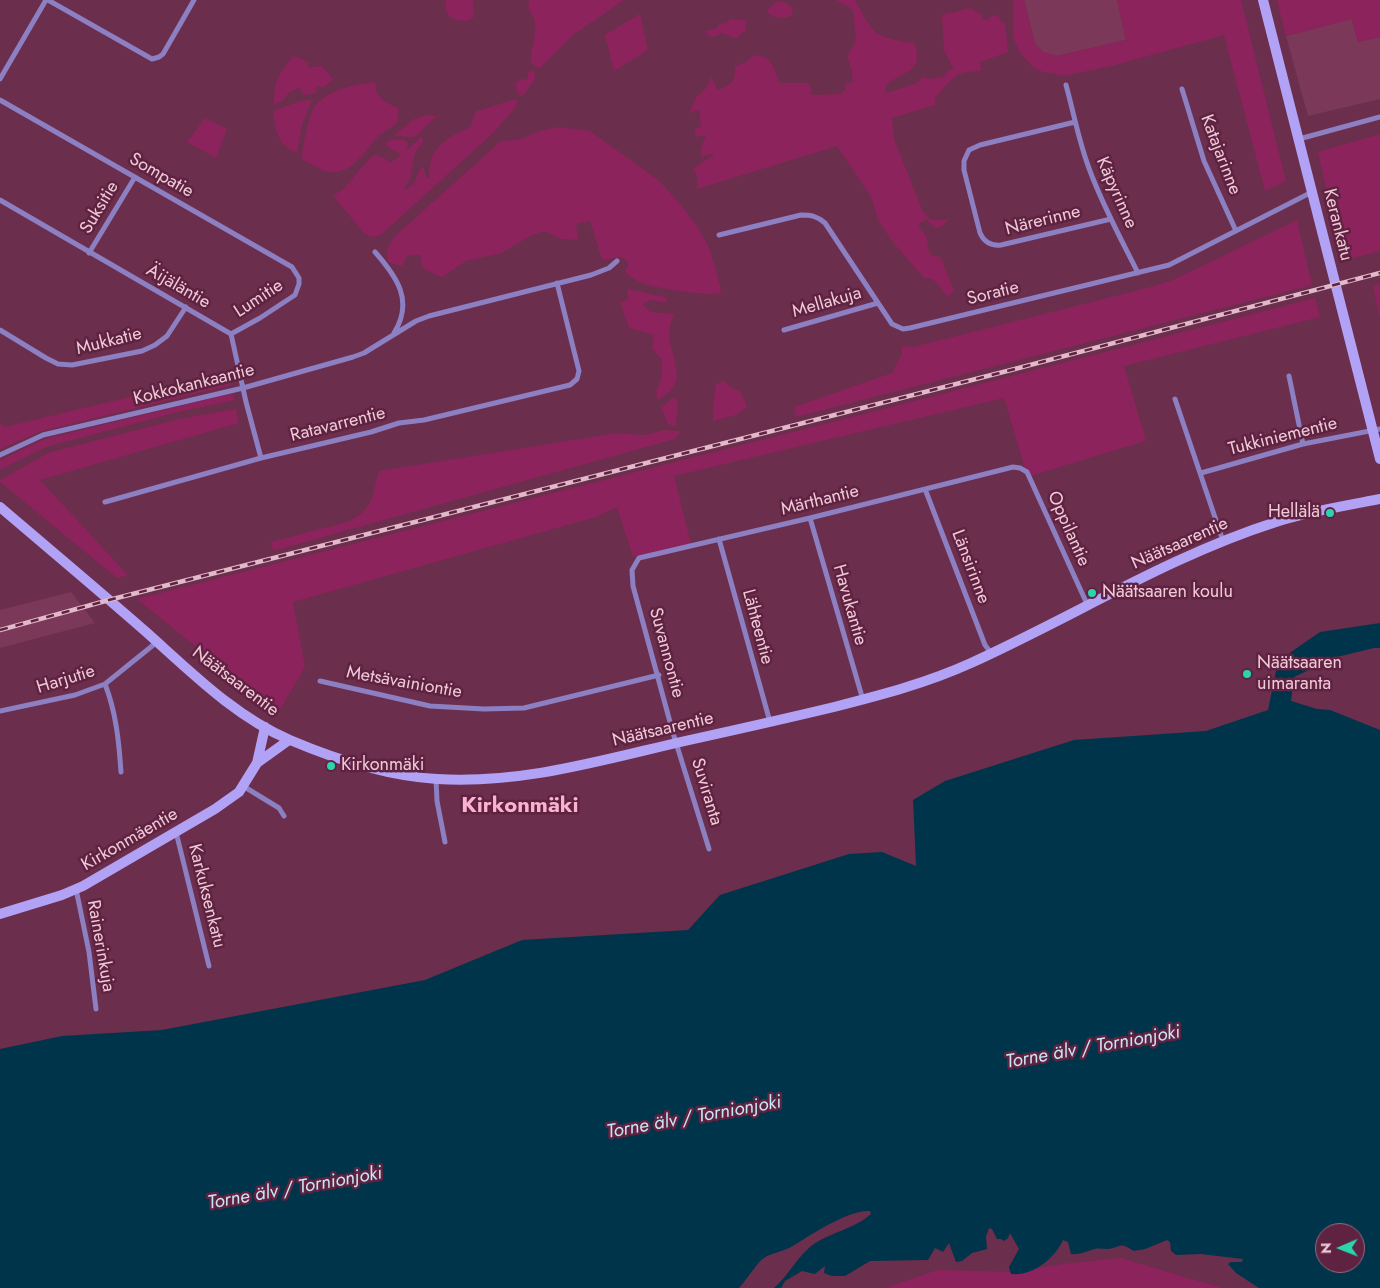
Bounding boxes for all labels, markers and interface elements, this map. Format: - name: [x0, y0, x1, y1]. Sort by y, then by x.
- street label: Katajarinne: [1195, 112, 1245, 198]
- street label: Sompatie: [125, 149, 197, 203]
- street label: Käpyrinne: [1091, 154, 1141, 232]
- street label: Suksitie: [76, 178, 124, 238]
- street label: Kerankatu: [1318, 187, 1356, 263]
- street label: Närerinne: [1003, 201, 1083, 241]
- street label: Äijäläntie: [142, 260, 214, 314]
- street label: Lumitie: [230, 275, 288, 323]
- street label: Soratie: [965, 277, 1021, 311]
- street label: Mellakuja: [790, 283, 864, 323]
- street label: Mukkatie: [74, 323, 144, 361]
- street label: Kokkokankaantie: [131, 360, 257, 410]
- street label: Ratavarrentie: [288, 403, 388, 447]
- street label: Tukkiniementie: [1226, 413, 1340, 461]
- street label: Märthantie: [779, 481, 861, 521]
- street label: Oppilantie: [1042, 488, 1094, 570]
- place label: Hellälä: [1268, 502, 1320, 524]
- marker: Hellälä: [1324, 507, 1336, 519]
- street label: Näätsaarentie: [1128, 513, 1232, 575]
- street label: Länsirinne: [946, 527, 994, 607]
- street label: Havukantie: [827, 562, 871, 648]
- place label: Näätsaaren koulu: [1102, 582, 1233, 604]
- street label: Lähteentie: [737, 587, 777, 667]
- marker: Näätsaaren koulu: [1086, 587, 1098, 599]
- street label: Suvannontie: [644, 606, 688, 700]
- street label: Näätsaarentie: [187, 642, 283, 722]
- place label: Näätsaaren uimaranta: [1257, 653, 1342, 696]
- street label: Harjutie: [34, 661, 98, 699]
- street label: Metsävainiontie: [345, 662, 463, 704]
- marker: Näätsaaren uimaranta: [1241, 668, 1253, 680]
- street label: Näätsaarentie: [610, 708, 716, 752]
- place label: Kirkonmäki: [341, 755, 424, 777]
- street label: Suviranta: [686, 756, 726, 828]
- marker: Kirkonmäki: [325, 760, 337, 772]
- district label: Kirkonmäki: [461, 794, 579, 820]
- street label: Kirkonmäentie: [78, 804, 182, 876]
- street label: Karkuksenkatu: [183, 842, 229, 950]
- street label: Rainerinkuja: [81, 898, 119, 994]
- water label: Torne älv / Tornionjoki: [1004, 1021, 1182, 1075]
- water label: Torne älv / Tornionjoki: [605, 1091, 783, 1145]
- water label: Torne älv / Tornionjoki: [206, 1162, 384, 1216]
- north arrow: [1315, 1223, 1365, 1273]
- text: N: [1316, 1243, 1336, 1254]

